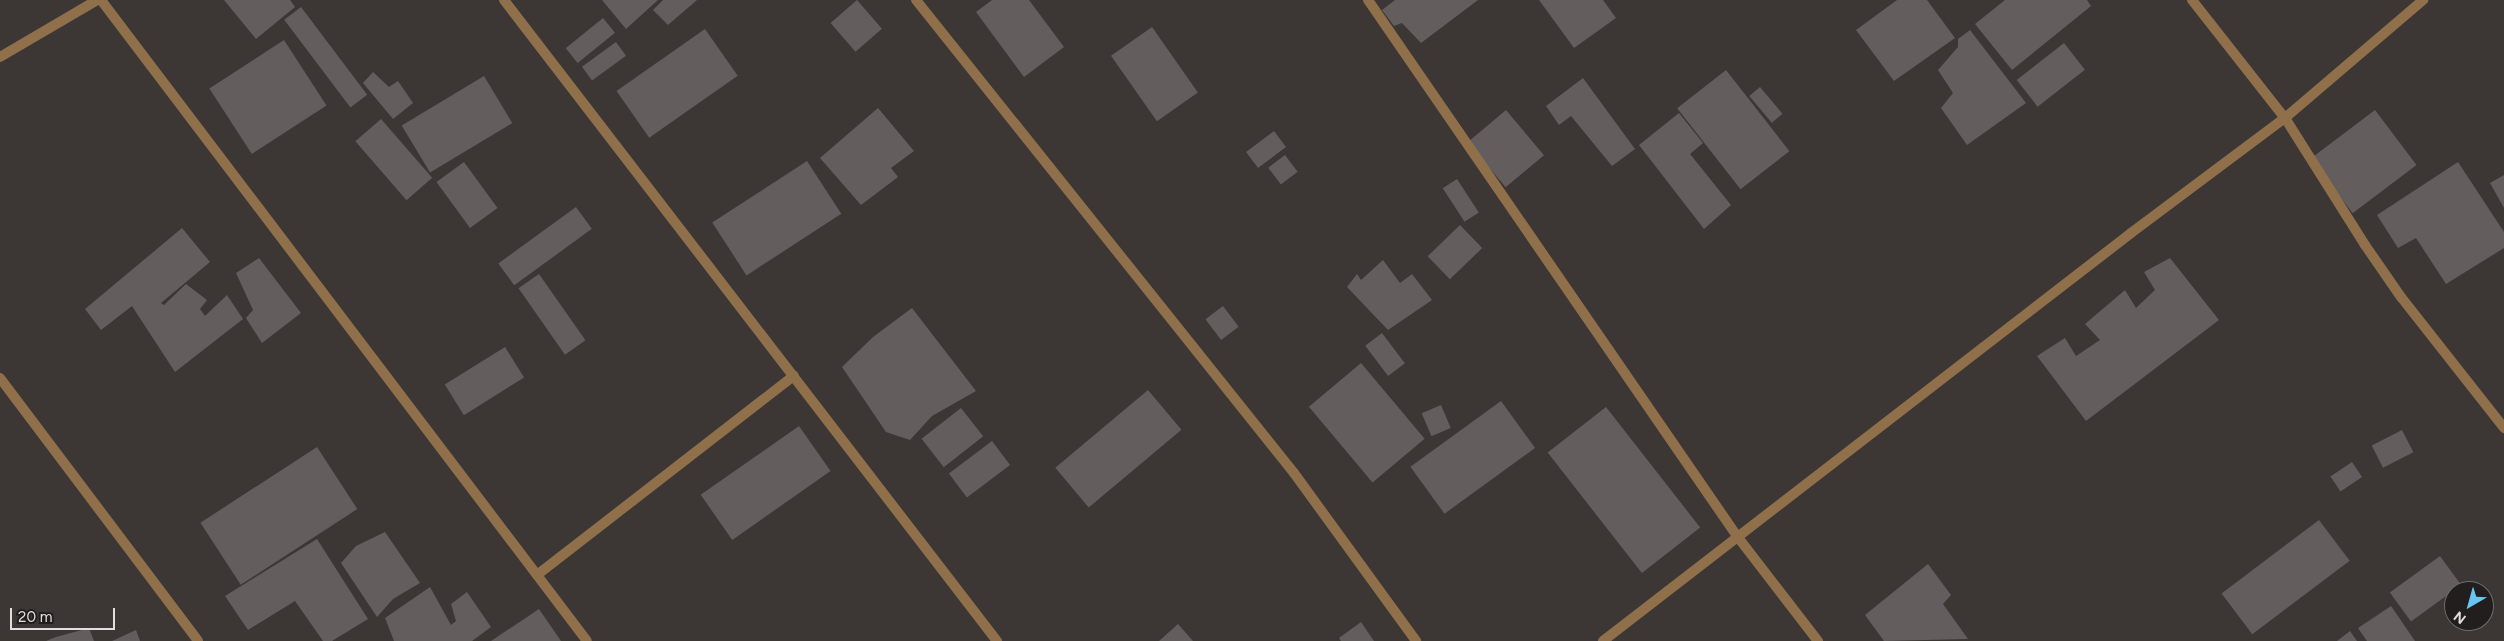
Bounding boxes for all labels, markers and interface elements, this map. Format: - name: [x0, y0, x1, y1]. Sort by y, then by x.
- north arrow: [2444, 581, 2494, 631]
- scale bar: [12, 598, 118, 630]
- text: N: [2451, 607, 2470, 627]
- text: 20 m: [18, 608, 52, 626]

